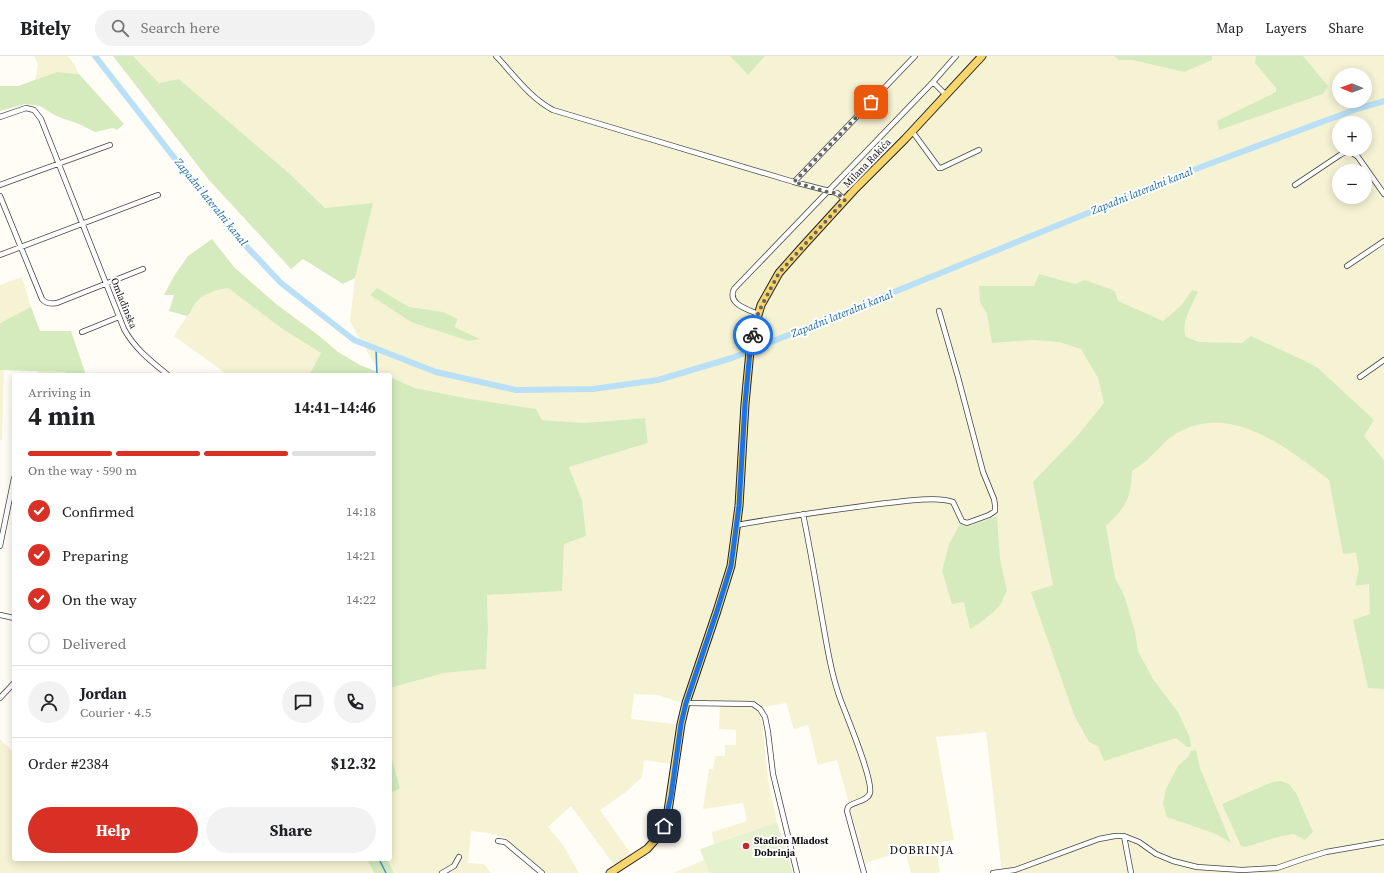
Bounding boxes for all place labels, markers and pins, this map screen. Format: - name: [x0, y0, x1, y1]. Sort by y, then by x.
- pin: [854, 85, 888, 119]
- pin: [647, 809, 681, 843]
- place label: Stadion Mladost Dobrinja: [754, 834, 829, 859]
- marker: Stadion Mladost Dobrinja: [741, 841, 751, 851]

